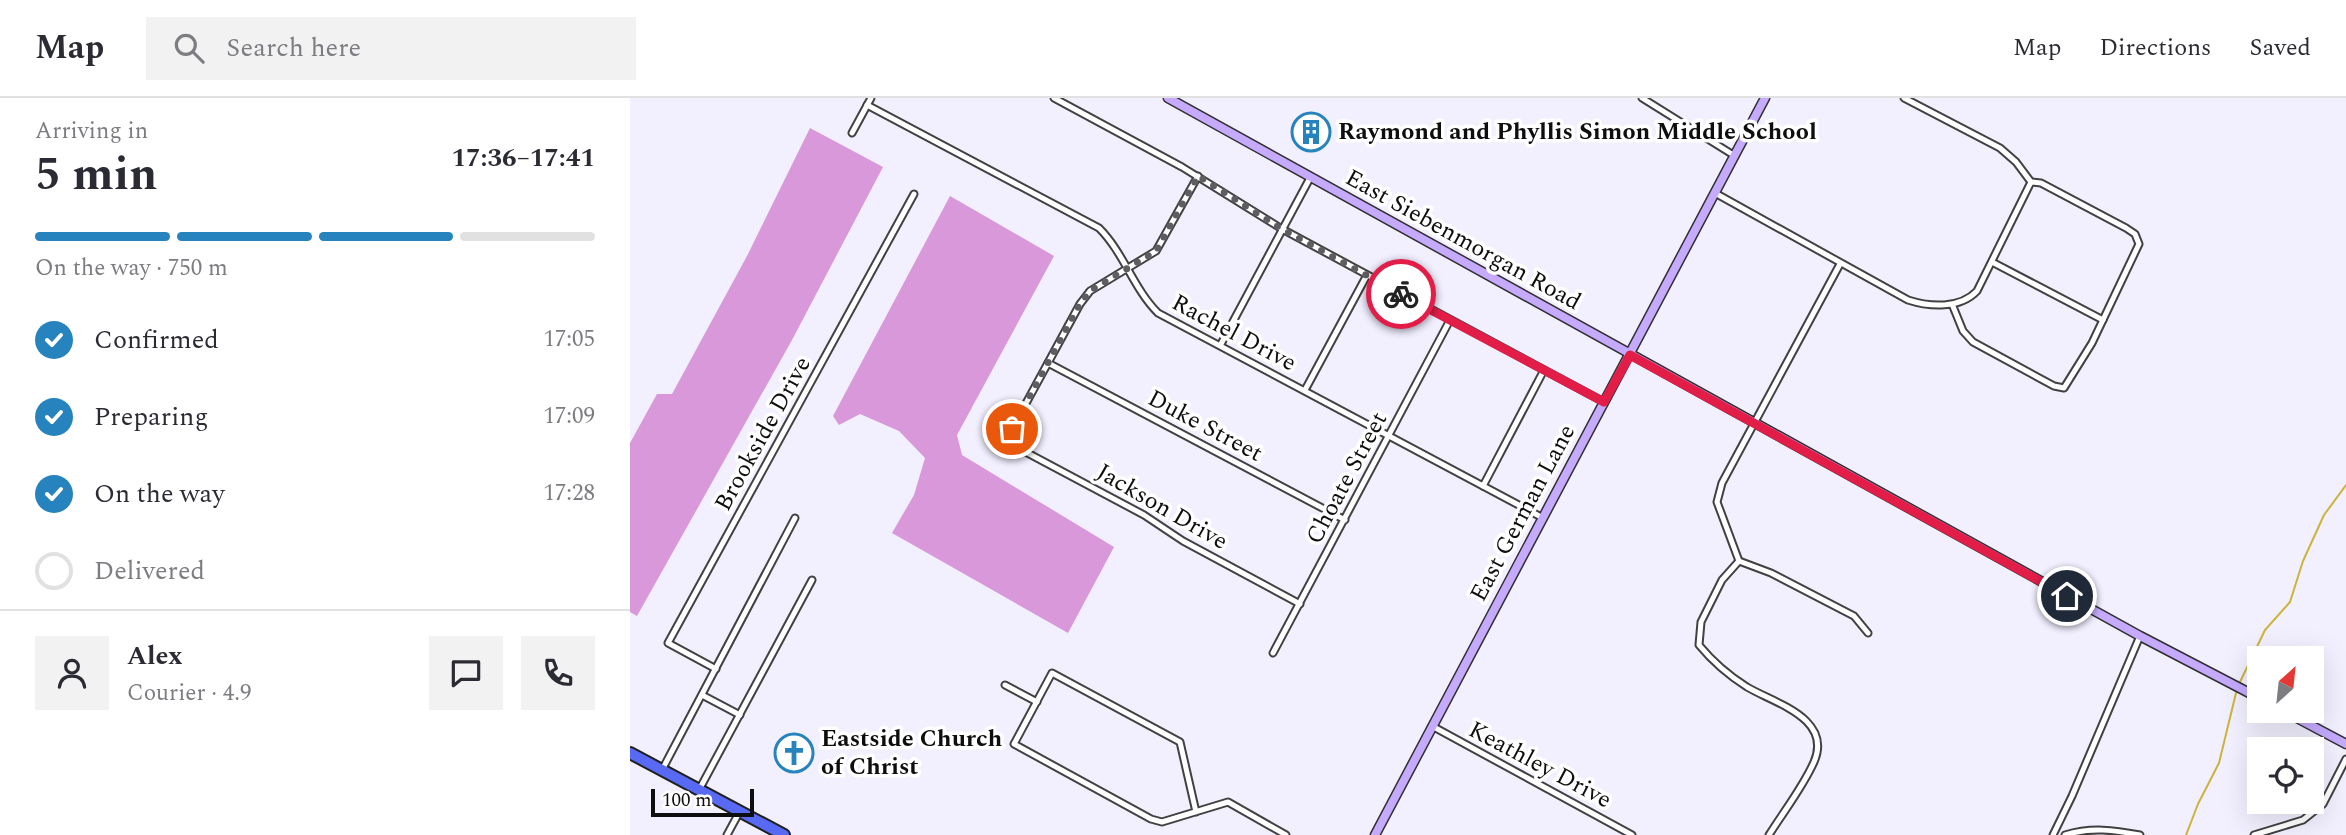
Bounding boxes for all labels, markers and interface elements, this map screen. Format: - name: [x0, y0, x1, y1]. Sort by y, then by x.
- search box: [146, 17, 636, 80]
- text: Map: [35, 23, 104, 73]
- text: Search here: [226, 28, 361, 68]
- icon: search: [170, 29, 208, 67]
- text: Map: [2013, 30, 2061, 66]
- text: Directions: [2099, 30, 2211, 66]
- text: Saved: [2249, 30, 2311, 66]
- building icon: Raymond and Phyllis Simon Middle School: [1290, 111, 1332, 153]
- text: Arriving in: [35, 114, 148, 149]
- place label: Raymond and Phyllis Simon Middle School: [1338, 114, 1817, 150]
- text: 17:36–17:41: [451, 138, 595, 178]
- text: 5 min: [35, 140, 157, 210]
- street label: East Siebenmorgan Road: [1338, 160, 1588, 320]
- text: On the way · 750 m: [35, 251, 228, 286]
- courier: [1366, 259, 1436, 329]
- icon: bike: [1382, 275, 1420, 313]
- street label: Rachel Drive: [1165, 285, 1303, 381]
- text: Confirmed: [94, 320, 219, 360]
- icon: check: [35, 321, 73, 359]
- text: 17:05: [543, 322, 595, 357]
- street label: Brookside Drive: [706, 350, 820, 518]
- street label: Duke Street: [1141, 381, 1269, 471]
- text: Preparing: [94, 397, 208, 437]
- icon: check: [35, 398, 73, 436]
- text: 17:09: [543, 399, 595, 434]
- pin: [982, 399, 1042, 459]
- street label: Choate Street: [1297, 405, 1397, 551]
- icon: bag: [993, 410, 1031, 448]
- street label: East German Lane: [1461, 418, 1585, 608]
- street label: Jackson Drive: [1089, 455, 1235, 559]
- text: On the way: [94, 474, 225, 514]
- icon: check: [35, 475, 73, 513]
- text: 17:28: [543, 476, 595, 511]
- text: Delivered: [94, 551, 205, 591]
- pin: [2037, 566, 2097, 626]
- icon: home: [2048, 577, 2086, 615]
- button: person: [35, 636, 109, 710]
- text: Alex: [127, 636, 182, 676]
- button: chat: [429, 636, 503, 710]
- button: phone: [521, 636, 595, 710]
- north arrow: [2247, 646, 2324, 723]
- map controls: [2247, 646, 2324, 814]
- text: Courier · 4.9: [127, 676, 252, 711]
- street label: Keathley Drive: [1462, 712, 1618, 818]
- place label: Eastside Church of Christ: [821, 721, 1002, 785]
- church icon: Eastside Church of Christ: [773, 732, 815, 774]
- button: locate: [2247, 737, 2324, 814]
- scale bar: [651, 786, 754, 818]
- text: 100 m: [662, 786, 712, 815]

